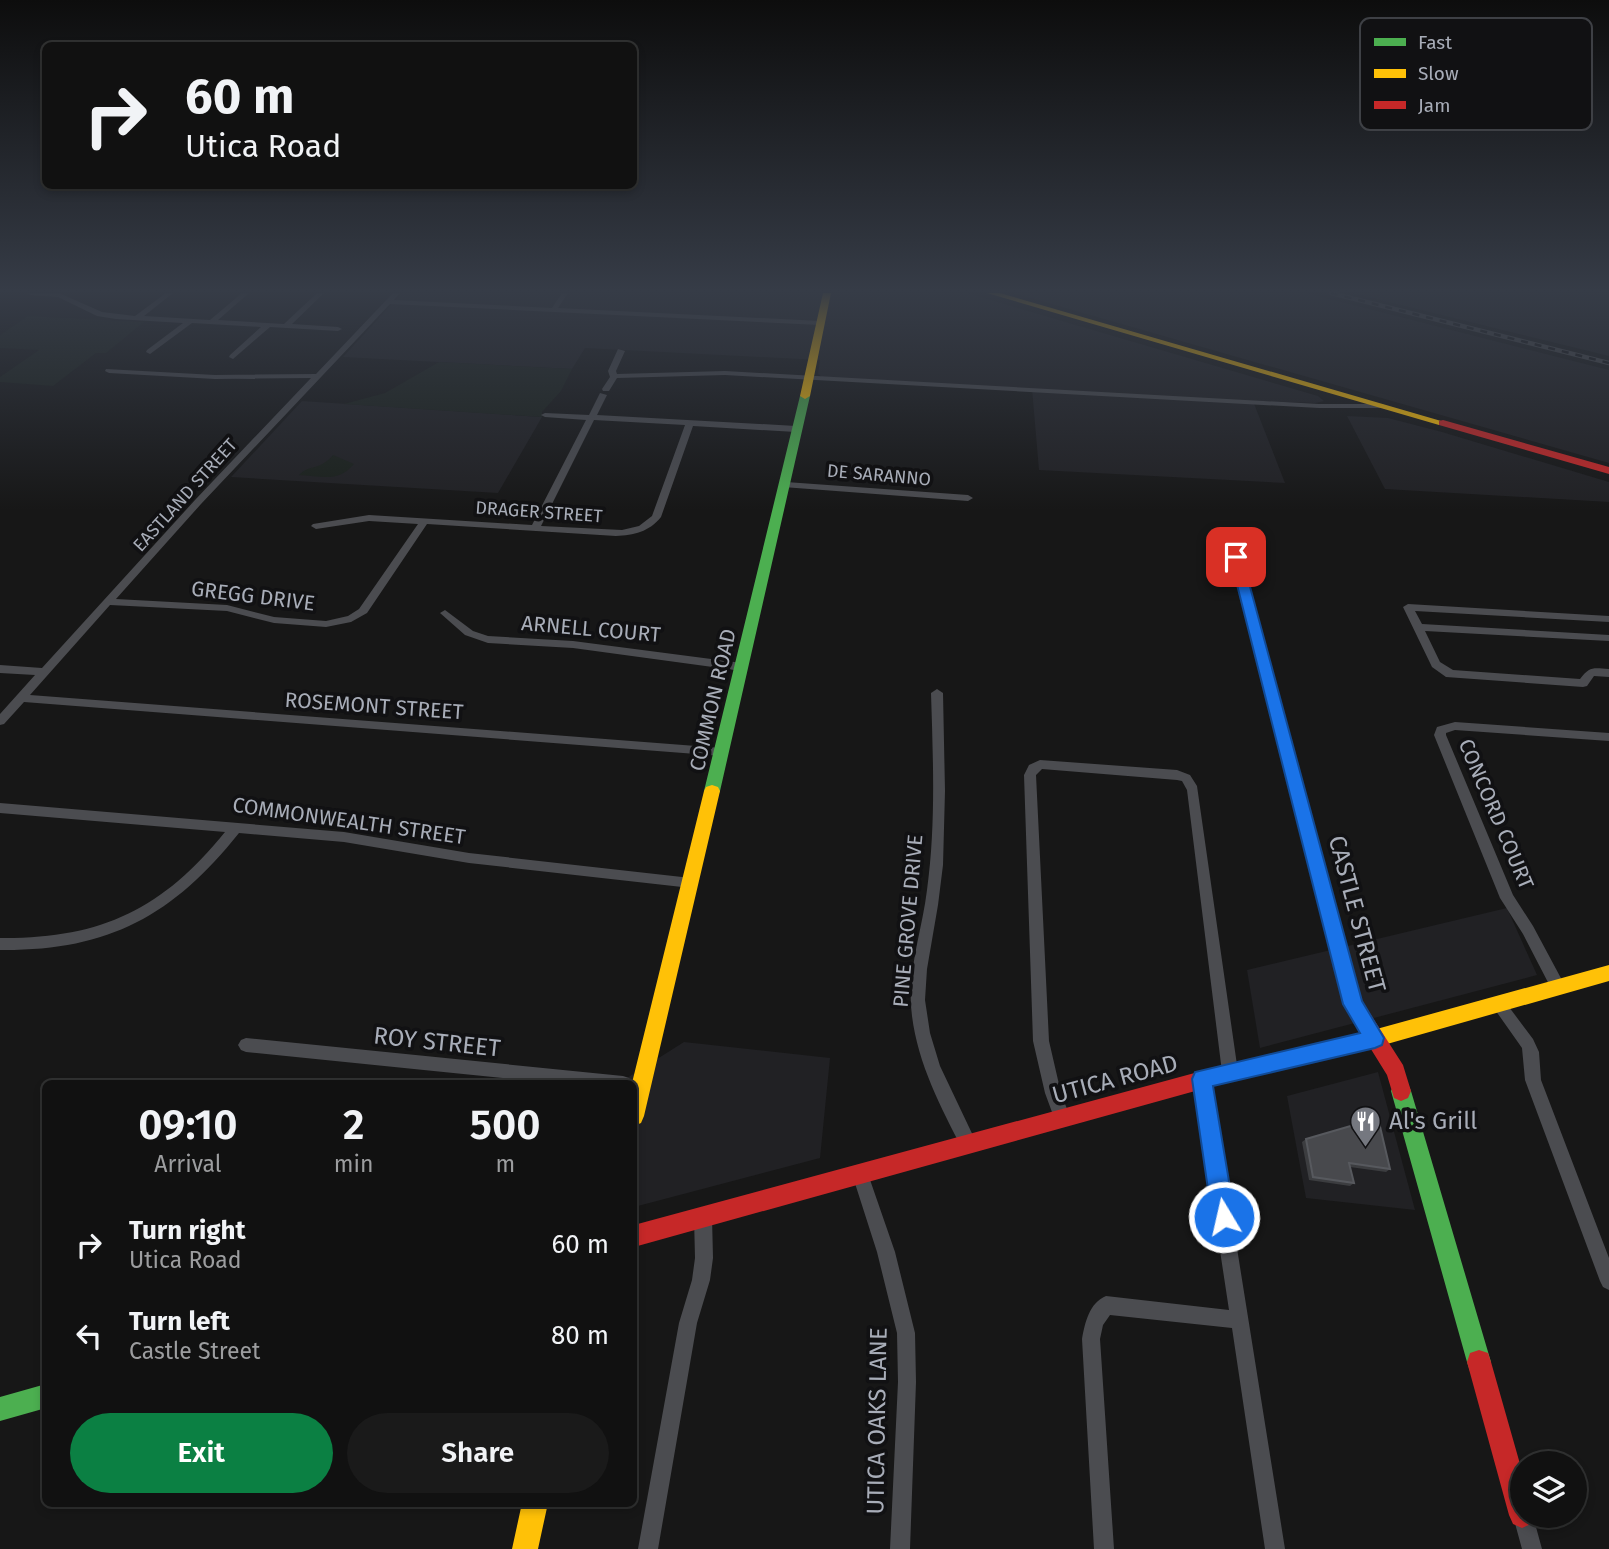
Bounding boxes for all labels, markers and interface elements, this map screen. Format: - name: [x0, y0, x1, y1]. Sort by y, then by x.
- legend: [1360, 18, 1592, 130]
- text: Fast: [1418, 31, 1452, 54]
- text: Slow: [1418, 62, 1459, 85]
- text: 60 m: [185, 67, 294, 126]
- icon: right: [70, 70, 161, 161]
- text: Jam: [1418, 94, 1450, 117]
- text: Utica Road: [185, 127, 341, 165]
- street label: EASTLAND STREET: [128, 433, 242, 556]
- street label: DE SARANNO: [826, 459, 932, 491]
- street label: DRAGER STREET: [475, 497, 604, 527]
- pin: [1206, 527, 1266, 587]
- icon: arrive: [1217, 538, 1255, 576]
- street label: GREGG DRIVE: [190, 576, 316, 616]
- street label: ARNELL COURT: [520, 610, 662, 648]
- street label: COMMON ROAD: [684, 626, 742, 774]
- street label: ROSEMONT STREET: [284, 687, 464, 725]
- street label: CONCORD COURT: [1453, 735, 1539, 893]
- street label: COMMONWEALTH STREET: [231, 792, 467, 850]
- street label: PINE GROVE DRIVE: [887, 833, 929, 1009]
- street label: CASTLE STREET: [1323, 833, 1391, 996]
- street label: ROY STREET: [372, 1021, 502, 1063]
- street label: UTICA ROAD: [1049, 1049, 1181, 1109]
- text: 09:10: [138, 1100, 238, 1150]
- text: 2: [343, 1100, 364, 1150]
- text: 500: [470, 1100, 541, 1150]
- restaurant icon: Al's Grill: [1349, 1104, 1383, 1148]
- place label: Al's Grill: [1389, 1107, 1477, 1135]
- text: Arrival: [154, 1150, 222, 1178]
- text: min: [334, 1150, 374, 1178]
- text: m: [495, 1150, 515, 1178]
- position arrow: [1187, 1180, 1261, 1254]
- text: Turn right: [129, 1215, 246, 1246]
- icon: right: [70, 1226, 108, 1264]
- text: 60 m: [551, 1229, 609, 1260]
- text: Utica Road: [129, 1246, 241, 1274]
- text: Turn left: [129, 1306, 230, 1337]
- icon: left: [70, 1317, 108, 1355]
- text: 80 m: [551, 1320, 609, 1351]
- street label: UTICA OAKS LANE: [861, 1327, 893, 1515]
- text: Castle Street: [129, 1337, 260, 1365]
- button: Exit: [70, 1413, 333, 1493]
- button: Share: [347, 1413, 609, 1493]
- map controls: [1510, 1451, 1587, 1528]
- button: layers: [1510, 1451, 1587, 1528]

